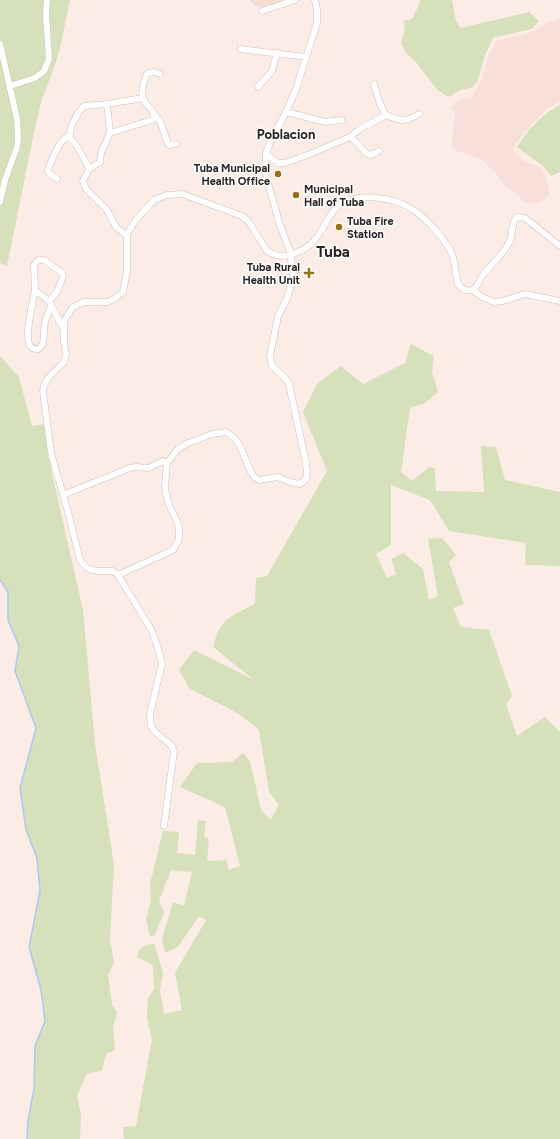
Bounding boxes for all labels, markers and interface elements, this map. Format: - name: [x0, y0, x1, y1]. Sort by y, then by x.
- district label: Poblacion: [257, 127, 315, 142]
- place label: Tuba Municipal Health Office: [194, 162, 270, 188]
- marker: Tuba Municipal Health Office: [273, 169, 283, 179]
- place label: Municipal Hall of Tuba: [304, 183, 364, 209]
- marker: Municipal Hall of Tuba: [291, 190, 301, 200]
- place label: Tuba Fire Station: [347, 215, 394, 241]
- marker: Tuba Fire Station: [334, 222, 344, 232]
- district label: Tuba: [316, 243, 350, 261]
- place label: Tuba Rural Health Unit: [242, 261, 301, 287]
- marker: Tuba Rural Health Unit: [303, 267, 315, 279]

